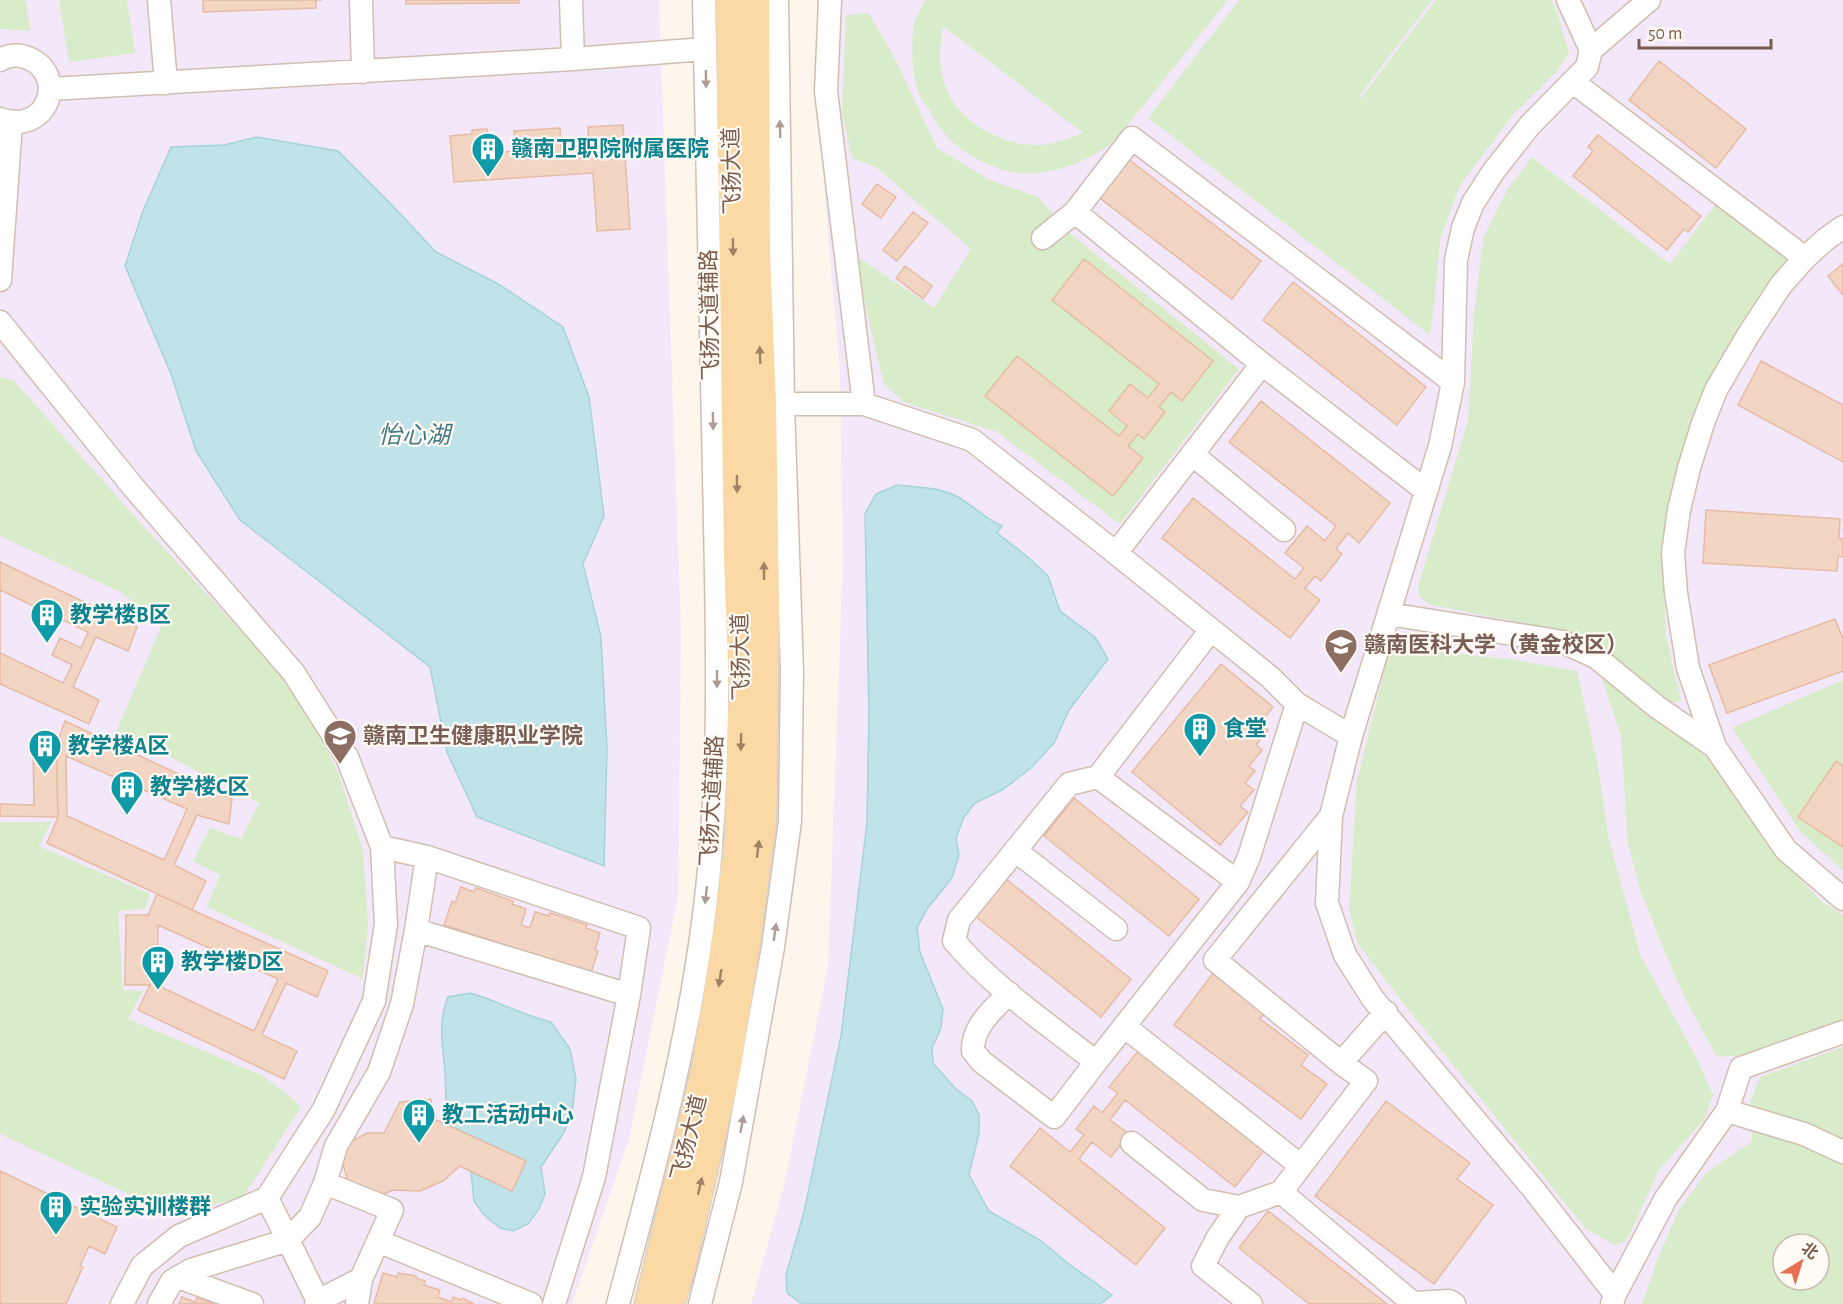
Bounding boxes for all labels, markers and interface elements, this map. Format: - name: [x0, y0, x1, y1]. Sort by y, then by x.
- scale bar: [1639, 12, 1771, 50]
- text: 50 m: [1648, 25, 1682, 43]
- one-way arrow: [701, 70, 711, 89]
- one-way arrow: [775, 120, 784, 139]
- street label: 飞扬大道: [719, 127, 744, 215]
- building icon: 赣南卫职院附属医院: [470, 131, 506, 178]
- place label: 赣南卫职院附属医院: [511, 137, 709, 160]
- one-way arrow: [728, 238, 738, 257]
- street label: 飞扬大道辅路: [697, 249, 722, 381]
- one-way arrow: [755, 345, 765, 364]
- one-way arrow: [708, 412, 718, 431]
- water label: 怡心湖: [378, 422, 454, 448]
- one-way arrow: [732, 475, 742, 494]
- one-way arrow: [759, 561, 769, 580]
- building icon: 教学楼B区: [29, 597, 65, 644]
- place label: 教学楼B区: [70, 603, 171, 626]
- street label: 飞扬大道: [728, 613, 753, 701]
- school or university icon: 赣南医科大学（黄金校区）: [1323, 627, 1359, 674]
- place label: 赣南医科大学（黄金校区）: [1364, 633, 1628, 656]
- one-way arrow: [712, 670, 722, 689]
- building icon: 食堂: [1182, 711, 1218, 758]
- place label: 食堂: [1223, 716, 1267, 740]
- school or university icon: 赣南卫生健康职业学院: [322, 718, 358, 765]
- place label: 赣南卫生健康职业学院: [363, 724, 583, 747]
- building icon: 教学楼A区: [27, 728, 63, 775]
- one-way arrow: [737, 733, 746, 752]
- place label: 教学楼A区: [68, 734, 169, 757]
- street label: 飞扬大道辅路: [697, 734, 726, 867]
- building icon: 教学楼C区: [109, 769, 145, 816]
- place label: 教学楼C区: [150, 775, 249, 798]
- one-way arrow: [754, 840, 763, 859]
- one-way arrow: [701, 885, 711, 904]
- one-way arrow: [771, 923, 780, 942]
- building icon: 教学楼D区: [140, 944, 176, 991]
- place label: 教学楼D区: [181, 950, 283, 973]
- one-way arrow: [716, 969, 725, 988]
- street label: 飞扬大道: [667, 1092, 710, 1183]
- building icon: 教工活动中心: [401, 1097, 437, 1144]
- place label: 教工活动中心: [442, 1103, 574, 1126]
- one-way arrow: [738, 1115, 747, 1134]
- one-way arrow: [695, 1177, 705, 1195]
- building icon: 实验实训楼群: [38, 1189, 74, 1236]
- place label: 实验实训楼群: [79, 1195, 211, 1218]
- north arrow: [1771, 1232, 1831, 1292]
- text: 北: [1798, 1239, 1821, 1262]

